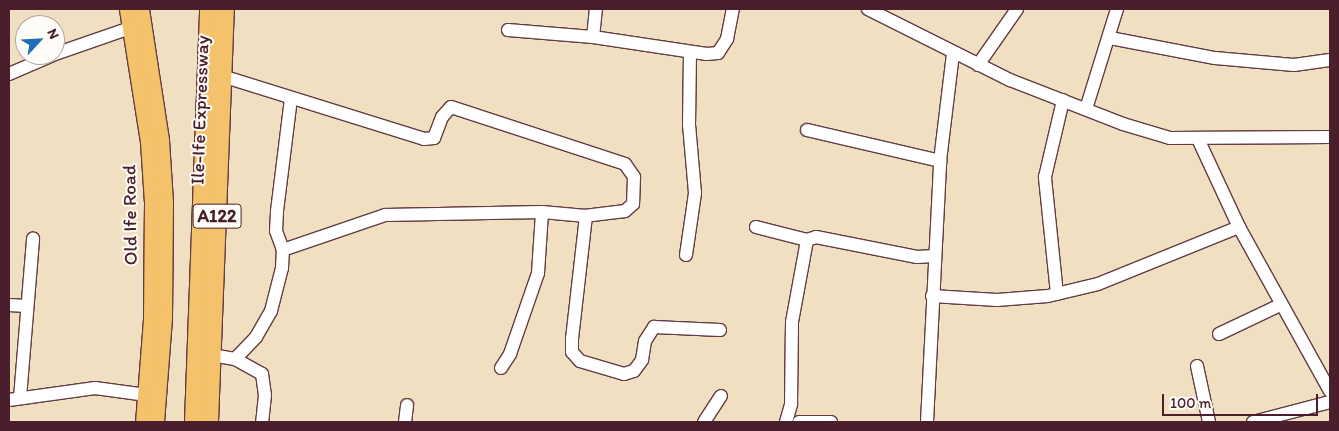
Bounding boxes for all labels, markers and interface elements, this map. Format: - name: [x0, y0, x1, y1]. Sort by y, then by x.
- north arrow: [15, 15, 65, 65]
- text: N: [43, 26, 63, 42]
- street label: Ile-Ife Expressway: [186, 36, 214, 184]
- street label: Old Ife Road: [118, 164, 142, 266]
- road number: A122: [192, 200, 242, 232]
- scale bar: [1164, 384, 1320, 416]
- text: 100 m: [1170, 394, 1211, 412]

